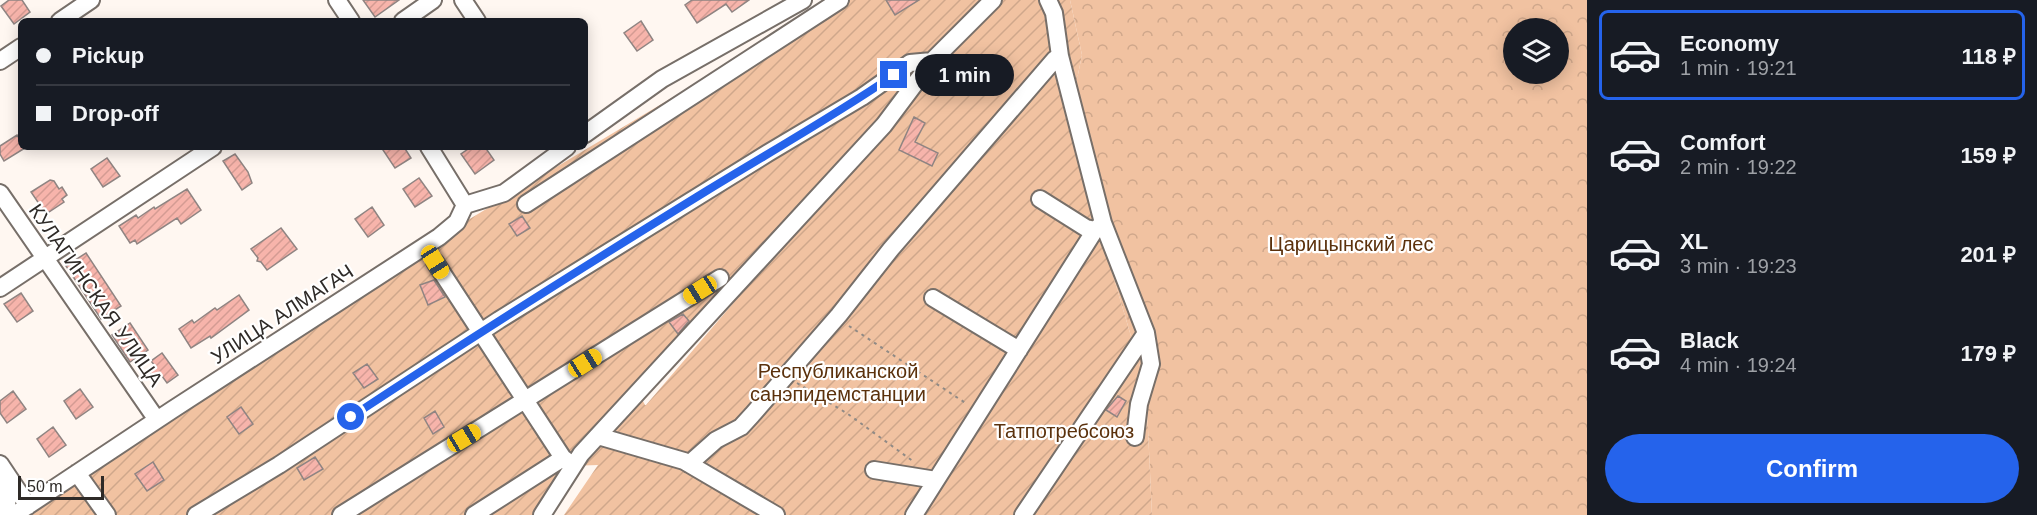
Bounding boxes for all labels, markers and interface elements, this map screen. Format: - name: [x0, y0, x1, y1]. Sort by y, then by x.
- map controls: [1503, 18, 1569, 84]
- button: layers: [1503, 18, 1569, 84]
- icon: car: [1608, 28, 1662, 82]
- text: Economy: [1680, 31, 1779, 56]
- text: Pickup: [72, 43, 144, 68]
- text: 118 ₽: [1962, 44, 2016, 69]
- callout: 1 min: [915, 54, 1014, 96]
- text: 1 min · 19:21: [1680, 57, 1797, 79]
- route end: [880, 61, 907, 88]
- text: 1 min: [938, 64, 991, 86]
- text: Drop-off: [72, 101, 159, 126]
- icon: car: [1608, 127, 1662, 181]
- text: Comfort: [1680, 130, 1766, 155]
- text: 159 ₽: [1960, 143, 2016, 168]
- text: 2 min · 19:22: [1680, 156, 1797, 178]
- street label: КУЛАГИНСКАЯ УЛИЦА: [25, 200, 168, 391]
- icon: car: [1608, 226, 1662, 280]
- text: XL: [1680, 229, 1708, 254]
- park label: Царицынский лес: [1269, 233, 1433, 255]
- car: [418, 242, 452, 282]
- text: 201 ₽: [1960, 242, 2016, 267]
- text: 3 min · 19:23: [1680, 255, 1797, 277]
- street label: УЛИЦА АЛМАГАЧ: [207, 260, 357, 368]
- car: [680, 273, 720, 307]
- icon: car: [1608, 325, 1662, 379]
- text: Black: [1680, 328, 1739, 353]
- text: 179 ₽: [1960, 341, 2016, 366]
- car: [565, 346, 605, 380]
- text: 4 min · 19:24: [1680, 354, 1797, 376]
- park label: Республиканской санэпидемстанции: [750, 360, 926, 405]
- route start: [337, 403, 364, 430]
- park label: Татпотребсоюз: [994, 420, 1134, 442]
- car: [444, 421, 484, 455]
- button: Confirm: [1605, 434, 2019, 503]
- scale bar: [18, 473, 104, 500]
- text: 50 m: [27, 478, 63, 495]

